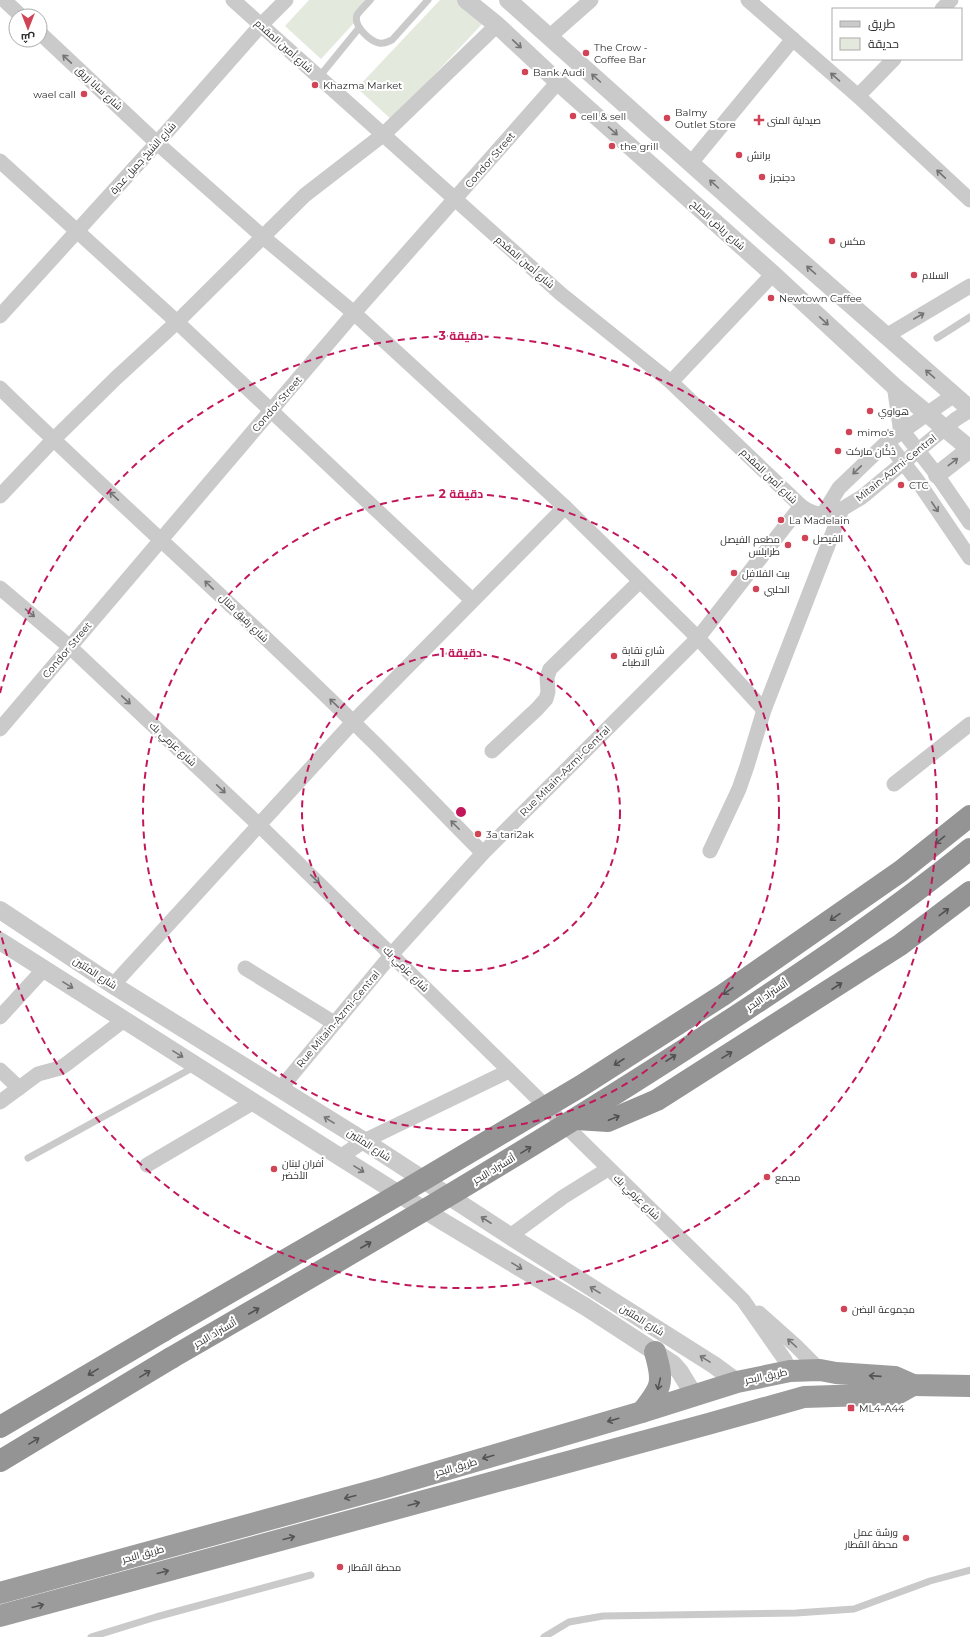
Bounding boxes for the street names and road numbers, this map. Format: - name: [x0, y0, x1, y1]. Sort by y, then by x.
- street label: شارع أمين المقدم: [252, 16, 316, 76]
- street label: شارع سابا زريق: [73, 63, 125, 113]
- street label: شارع الشيخ جميل عدرة: [107, 119, 179, 197]
- street label: Condor Street: [462, 129, 518, 191]
- street label: شارع رياض الصلح: [688, 197, 748, 253]
- street label: شارع أمين المقدم: [492, 233, 557, 292]
- street label: Condor Street: [249, 373, 305, 435]
- street label: Mitain-Azmi-Central: [853, 431, 939, 505]
- street label: شارع أمين المقدم: [737, 446, 800, 507]
- street label: شارع رفيق فتال: [217, 591, 271, 645]
- street label: Condor Street: [40, 619, 94, 681]
- street label: شارع عزمي بك: [146, 719, 199, 770]
- street label: Rue Mitain-Azmi-Central: [517, 723, 613, 819]
- street label: شارع عزمي بك: [380, 943, 432, 995]
- street label: شارع المئتين: [70, 954, 120, 992]
- street label: Rue Mitain-Azmi-Central: [293, 968, 383, 1070]
- street label: أتستراد البحر: [743, 976, 791, 1014]
- street label: شارع المئتين: [344, 1126, 394, 1164]
- street label: أتستراد البحر: [469, 1151, 518, 1187]
- street label: شارع عزمي بك: [610, 1172, 663, 1223]
- street label: شارع المئتين: [617, 1301, 667, 1339]
- street label: أتستراد البحر: [190, 1315, 239, 1351]
- street label: طريق البحر: [743, 1365, 788, 1387]
- street label: طريق البحر: [433, 1455, 478, 1479]
- street label: طريق البحر: [120, 1542, 165, 1566]

